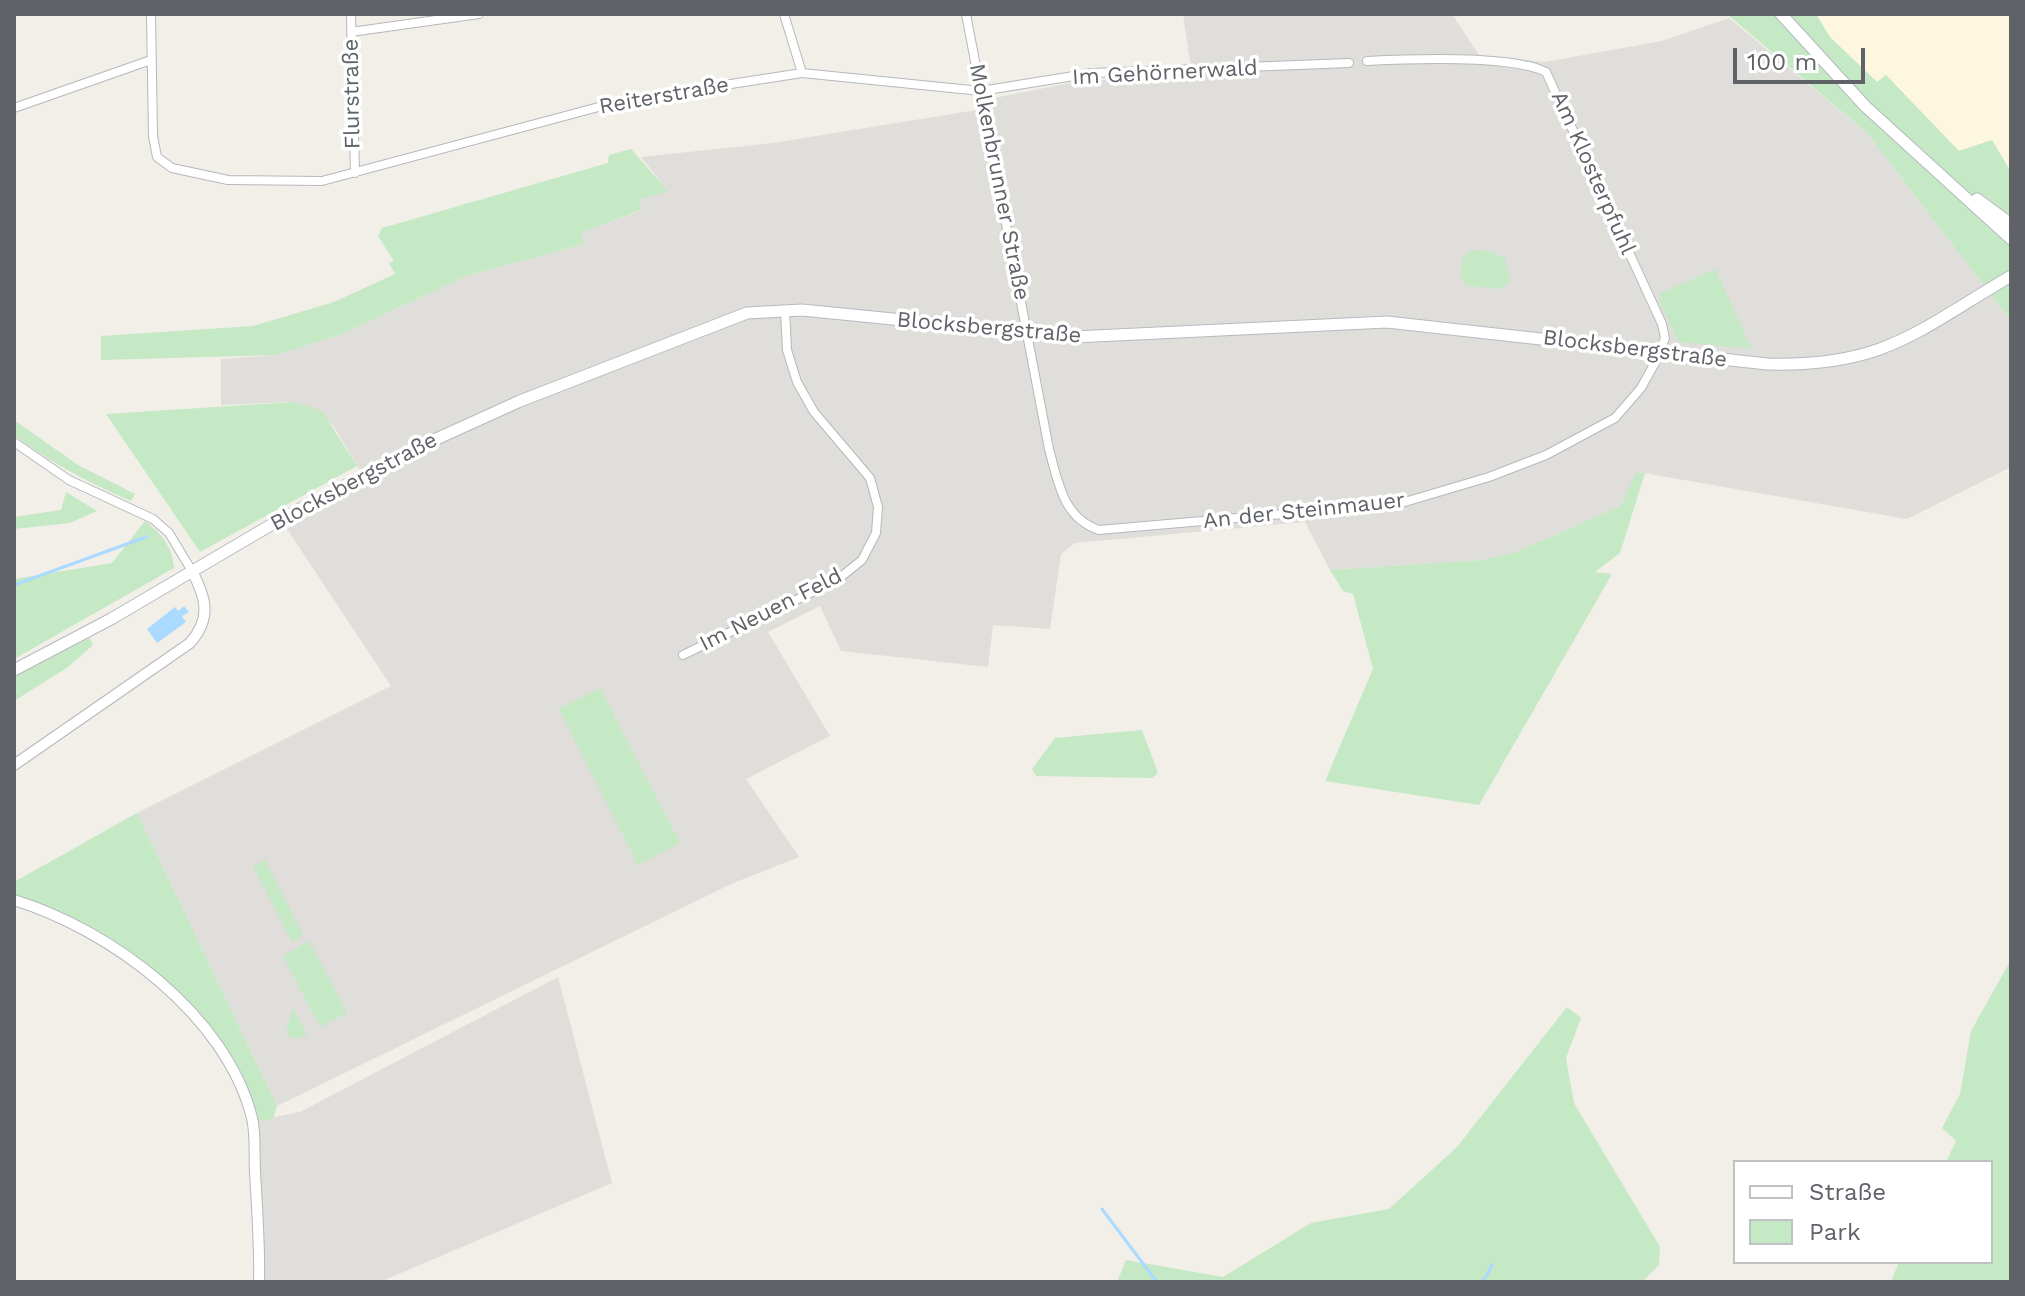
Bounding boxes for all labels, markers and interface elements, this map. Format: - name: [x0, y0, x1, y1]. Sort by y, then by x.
- scale bar: [1737, 32, 1869, 82]
- street label: Flurstraße: [338, 39, 366, 149]
- text: 100 m: [1747, 48, 1817, 76]
- street label: Im Gehörnerwald: [1072, 55, 1258, 91]
- street label: Molkenbrunner Straße: [963, 61, 1035, 303]
- street label: Reiterstraße: [597, 72, 731, 120]
- street label: Am Klosterpfuhl: [1545, 87, 1641, 259]
- street label: Blocksbergstraße: [896, 307, 1082, 349]
- street label: Blocksbergstraße: [1541, 325, 1729, 373]
- street label: Blocksbergstraße: [266, 427, 442, 537]
- street label: An der Steinmauer: [1202, 487, 1406, 535]
- street label: Im Neuen Feld: [695, 563, 847, 657]
- legend: [1733, 1160, 1993, 1264]
- text: Straße: [1809, 1178, 1886, 1206]
- text: Park: [1809, 1218, 1861, 1246]

